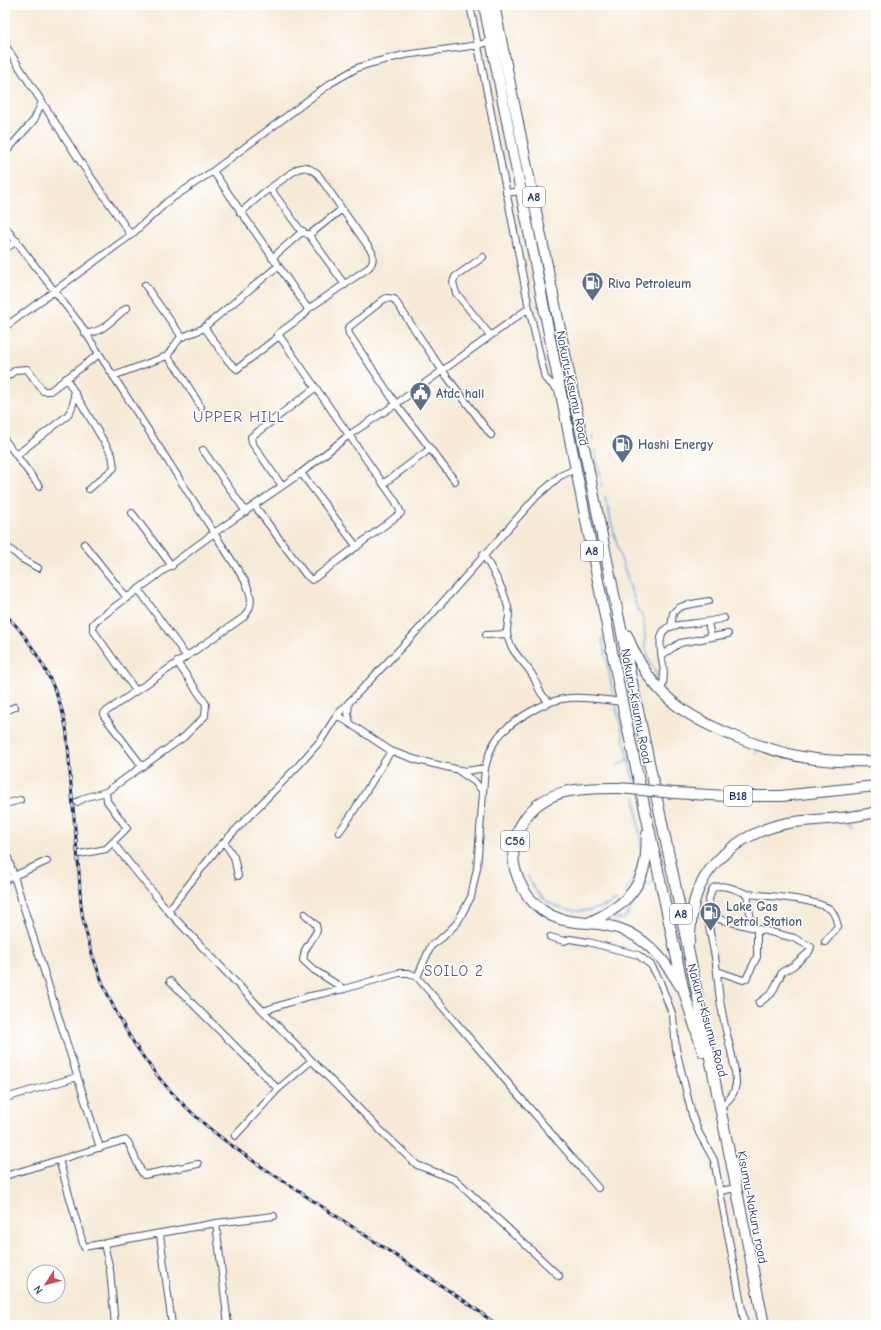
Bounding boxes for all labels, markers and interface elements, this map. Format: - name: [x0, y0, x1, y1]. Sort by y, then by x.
- road number: A8: [523, 187, 545, 207]
- fuel station icon: Riva Petroleum: [580, 270, 606, 303]
- place label: Riva Petroleum: [608, 276, 691, 291]
- street label: Nakuru-Kisumu Road: [553, 329, 592, 447]
- public building icon: Atdc hall: [407, 380, 433, 413]
- place label: Atdc hall: [436, 386, 484, 401]
- district label: UPPER HILL: [193, 408, 285, 426]
- fuel station icon: Hashi Energy: [609, 431, 635, 464]
- place label: Hashi Energy: [638, 437, 713, 452]
- road number: A8: [581, 541, 603, 561]
- street label: Nakuru-Kisumu Road: [618, 647, 655, 765]
- road number: B18: [724, 786, 752, 806]
- road number: C56: [501, 831, 529, 851]
- place label: Lake Gas Petrol Station: [726, 899, 802, 929]
- fuel station icon: Lake Gas Petrol Station: [697, 900, 723, 933]
- road number: A8: [670, 904, 692, 924]
- district label: SOILO 2: [424, 962, 484, 980]
- street label: Nakuru-Kisumu Road: [684, 962, 731, 1079]
- street label: Kisumu-Nakuru road: [734, 1149, 771, 1265]
- north arrow: [26, 1264, 66, 1304]
- text: N: [31, 1283, 46, 1296]

